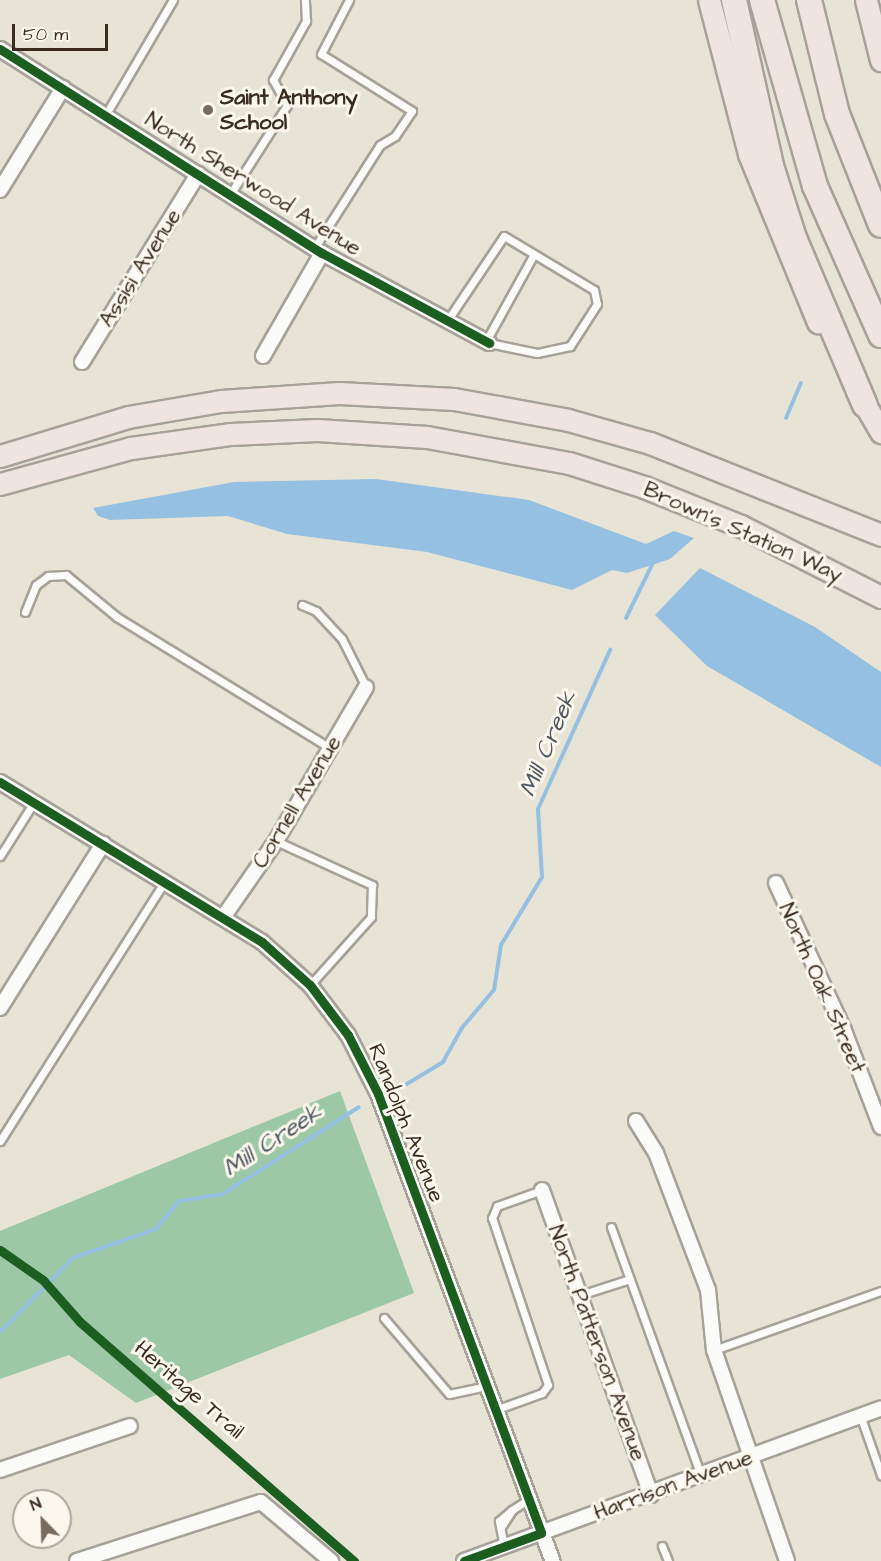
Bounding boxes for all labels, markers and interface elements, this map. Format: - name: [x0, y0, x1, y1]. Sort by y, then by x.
- scale bar: [15, 12, 111, 50]
- text: 50 m: [23, 22, 68, 47]
- place label: Saint Anthony School: [220, 84, 358, 136]
- marker: Saint Anthony School: [201, 103, 215, 117]
- street label: North Sherwood Avenue: [140, 107, 366, 261]
- street label: Assisi Avenue: [93, 204, 187, 332]
- street label: Brown's Station Way: [639, 476, 847, 588]
- water label: Mill Creek: [514, 687, 584, 801]
- street label: Cornell Avenue: [247, 731, 347, 873]
- street label: North Oak Street: [773, 899, 871, 1077]
- street label: Randolph Avenue: [362, 1040, 450, 1206]
- water label: Mill Creek: [218, 1099, 328, 1183]
- street label: North Patterson Avenue: [542, 1222, 652, 1464]
- street label: Heritage Trail: [129, 1335, 249, 1445]
- street label: Harrison Avenue: [590, 1444, 756, 1526]
- north arrow: [12, 1489, 72, 1549]
- text: N: [27, 1492, 45, 1516]

